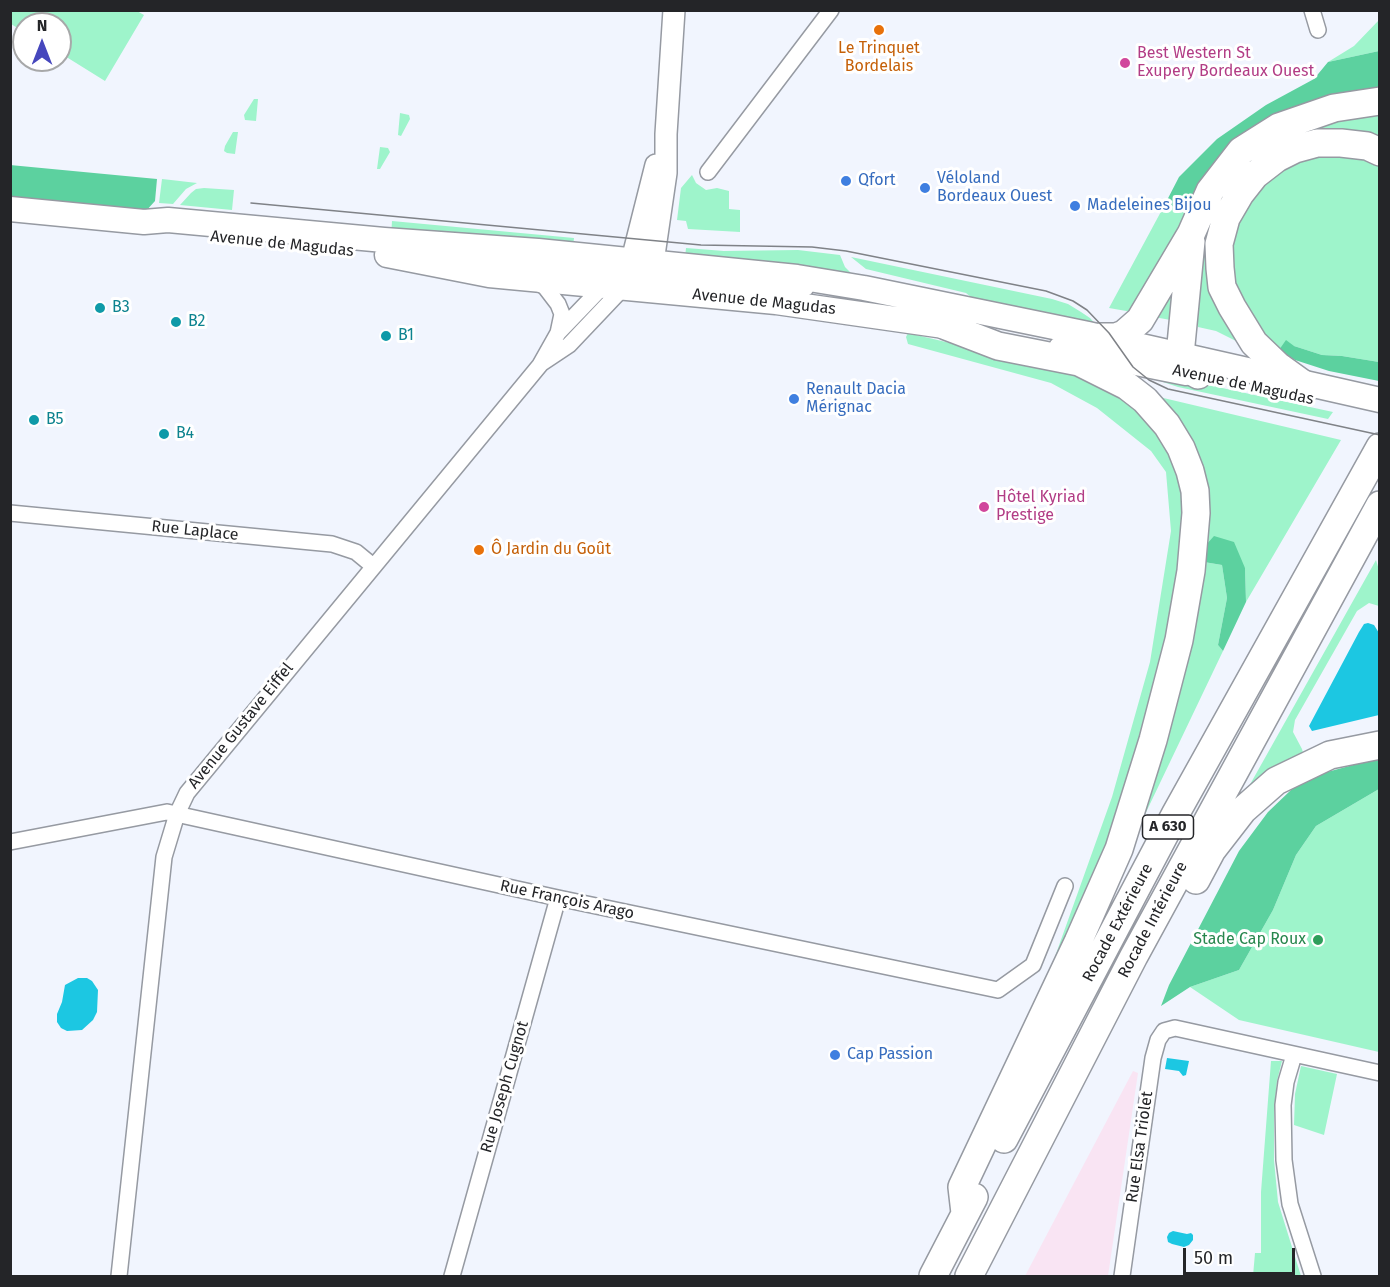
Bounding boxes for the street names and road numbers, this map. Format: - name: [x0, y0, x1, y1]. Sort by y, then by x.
- street label: Avenue de Magudas: [209, 227, 355, 261]
- street label: Avenue de Magudas: [691, 285, 837, 319]
- street label: Avenue de Magudas: [1171, 361, 1315, 409]
- street label: Rue Laplace: [151, 517, 239, 545]
- street label: Avenue Gustave Eiffel: [184, 659, 298, 793]
- road number: A 630: [1142, 815, 1194, 839]
- street label: Rocade Intérieure: [1114, 859, 1192, 981]
- street label: Rocade Extérieure: [1079, 861, 1157, 985]
- street label: Rue François Arago: [498, 876, 636, 924]
- street label: Rue Joseph Cugnot: [477, 1019, 533, 1155]
- street label: Rue Elsa Triolet: [1123, 1090, 1157, 1204]

